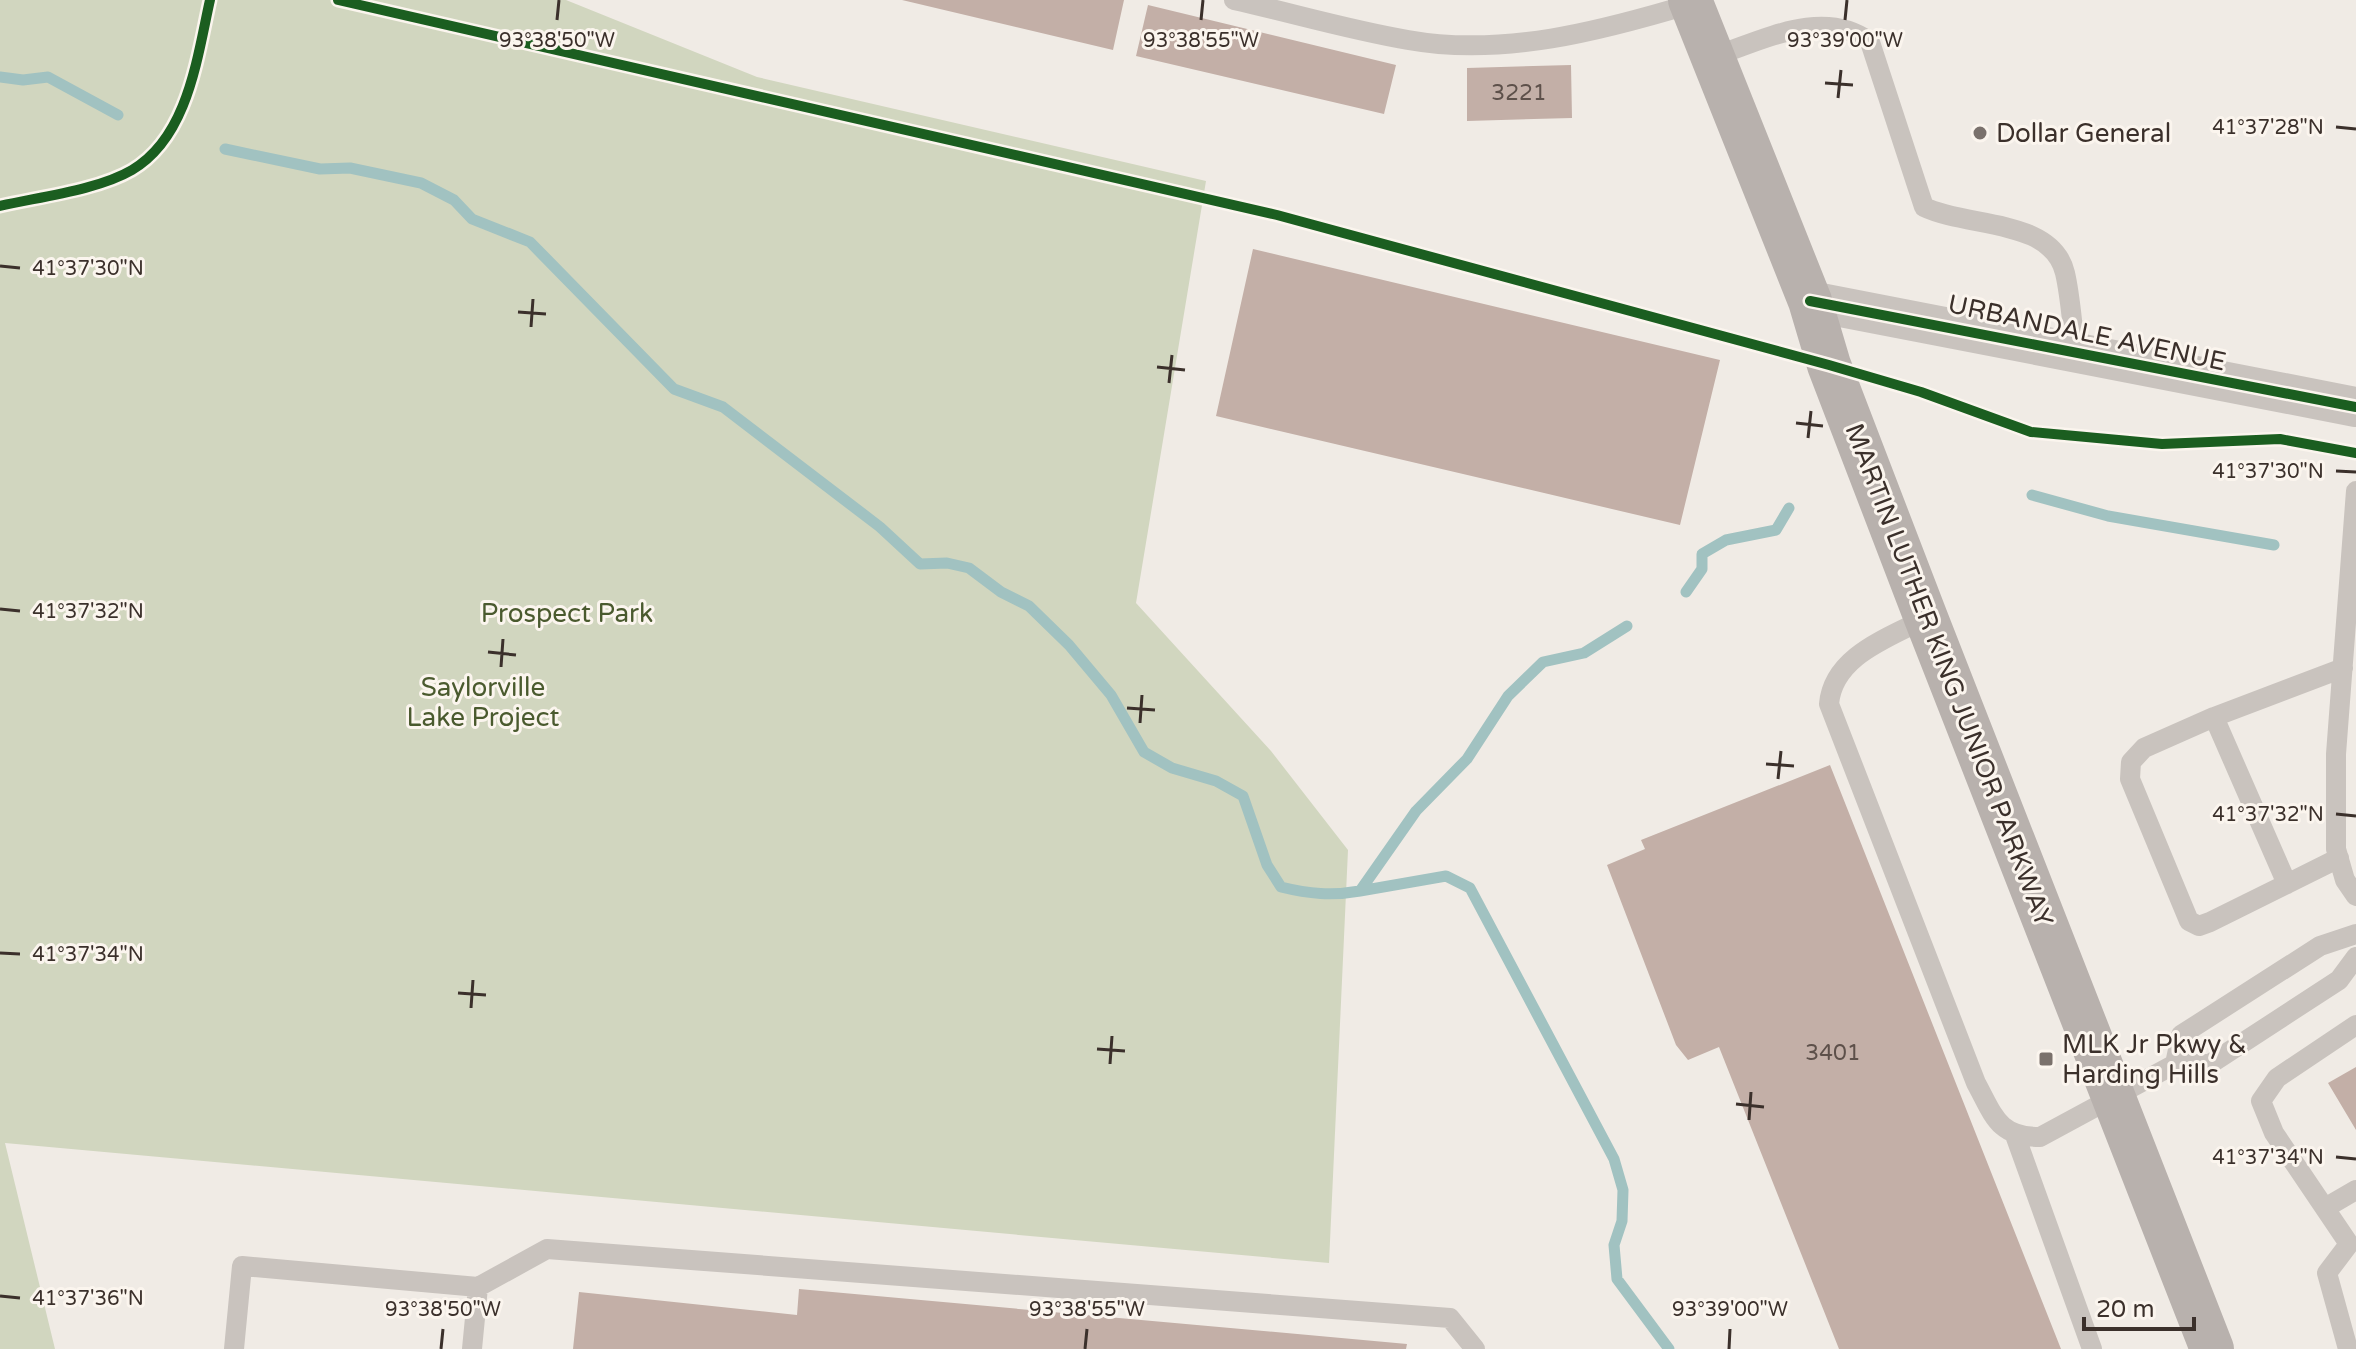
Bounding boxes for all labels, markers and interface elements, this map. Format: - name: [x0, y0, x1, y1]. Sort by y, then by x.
- text: 93°38'50"W: [499, 29, 615, 53]
- text: 93°38'55"W: [1143, 29, 1259, 53]
- text: 93°39'00"W: [1787, 29, 1903, 53]
- house number: 3221: [1491, 80, 1547, 106]
- text: 41°37'28"N: [2212, 116, 2324, 140]
- place label: Dollar General: [1996, 118, 2171, 149]
- marker: Dollar General: [1971, 124, 1989, 142]
- text: 41°37'30"N: [32, 257, 144, 281]
- street label: URBANDALE AVENUE: [1945, 288, 2229, 378]
- street label: MARTIN LUTHER KING JUNIOR PARKWAY: [1838, 419, 2060, 931]
- text: 41°37'30"N: [2212, 460, 2324, 484]
- park label: Prospect Park: [481, 598, 653, 629]
- text: 41°37'32"N: [32, 600, 144, 624]
- park label: Saylorville Lake Project: [407, 672, 559, 733]
- text: 41°37'32"N: [2212, 803, 2324, 827]
- text: 41°37'34"N: [32, 943, 144, 967]
- place label: MLK Jr Pkwy & Harding Hills: [2062, 1029, 2247, 1090]
- house number: 3401: [1805, 1040, 1861, 1066]
- marker: MLK Jr Pkwy & Harding Hills: [2037, 1050, 2055, 1068]
- text: 41°37'34"N: [2212, 1146, 2324, 1170]
- scale bar: [2084, 1281, 2194, 1331]
- text: 41°37'36"N: [32, 1287, 144, 1311]
- text: 20 m: [2096, 1295, 2154, 1324]
- text: 93°38'50"W: [385, 1298, 501, 1322]
- text: 93°38'55"W: [1029, 1298, 1145, 1322]
- text: 93°39'00"W: [1672, 1298, 1788, 1322]

